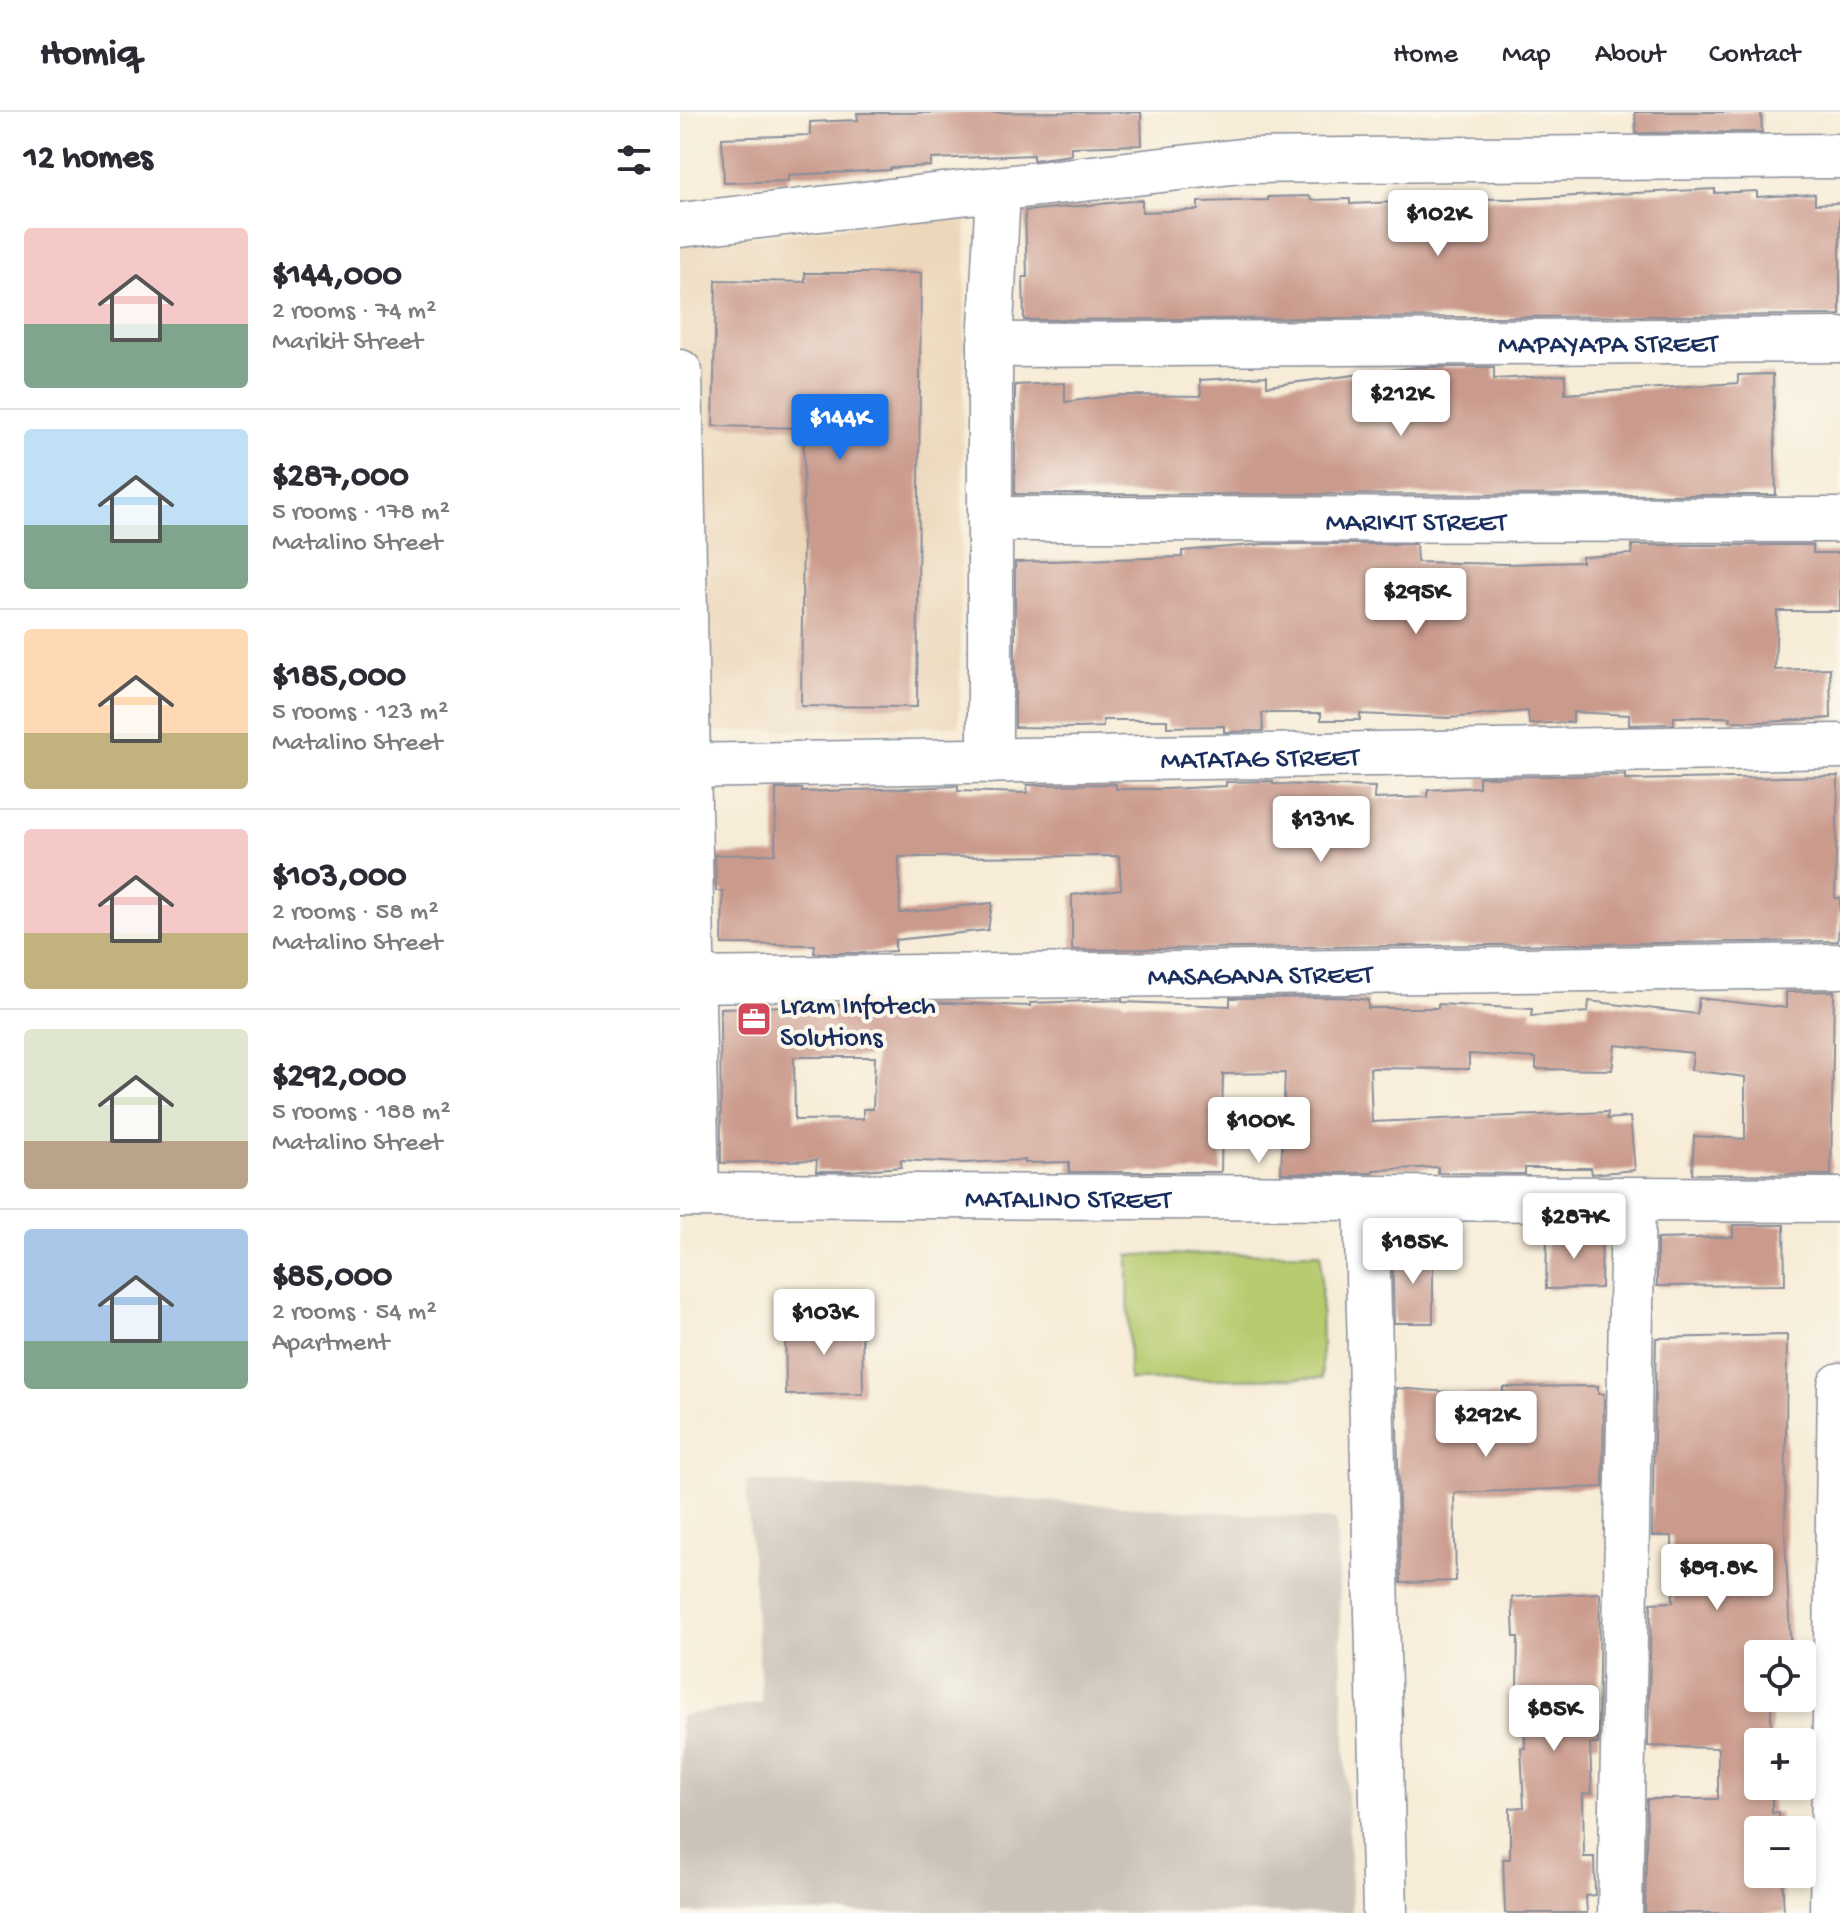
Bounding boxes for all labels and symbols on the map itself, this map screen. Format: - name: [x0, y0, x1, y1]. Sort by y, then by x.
- pin: $102K: [1382, 190, 1494, 258]
- street label: MAPAYAPA STREET: [1498, 329, 1719, 363]
- pin: $212K: [1345, 370, 1457, 438]
- pin: $144K: [784, 394, 896, 462]
- street label: MARIKIT STREET: [1325, 507, 1508, 541]
- pin: $295K: [1360, 568, 1472, 636]
- street label: MATATAG STREET: [1160, 742, 1361, 779]
- pin: $131K: [1265, 796, 1377, 864]
- street label: MASAGANA STREET: [1147, 960, 1374, 995]
- place label: Lram Infotech Solutions: [780, 991, 936, 1056]
- office icon: Lram Infotech Solutions: [735, 1000, 773, 1038]
- pin: $100K: [1203, 1097, 1315, 1165]
- street label: MATALINO STREET: [965, 1184, 1172, 1218]
- pin: $287K: [1518, 1193, 1630, 1261]
- pin: $185K: [1357, 1218, 1469, 1286]
- pin: $103K: [768, 1289, 880, 1357]
- pin: $292K: [1430, 1391, 1542, 1459]
- pin: $89.8K: [1652, 1544, 1782, 1612]
- pin: $85K: [1507, 1685, 1601, 1753]

